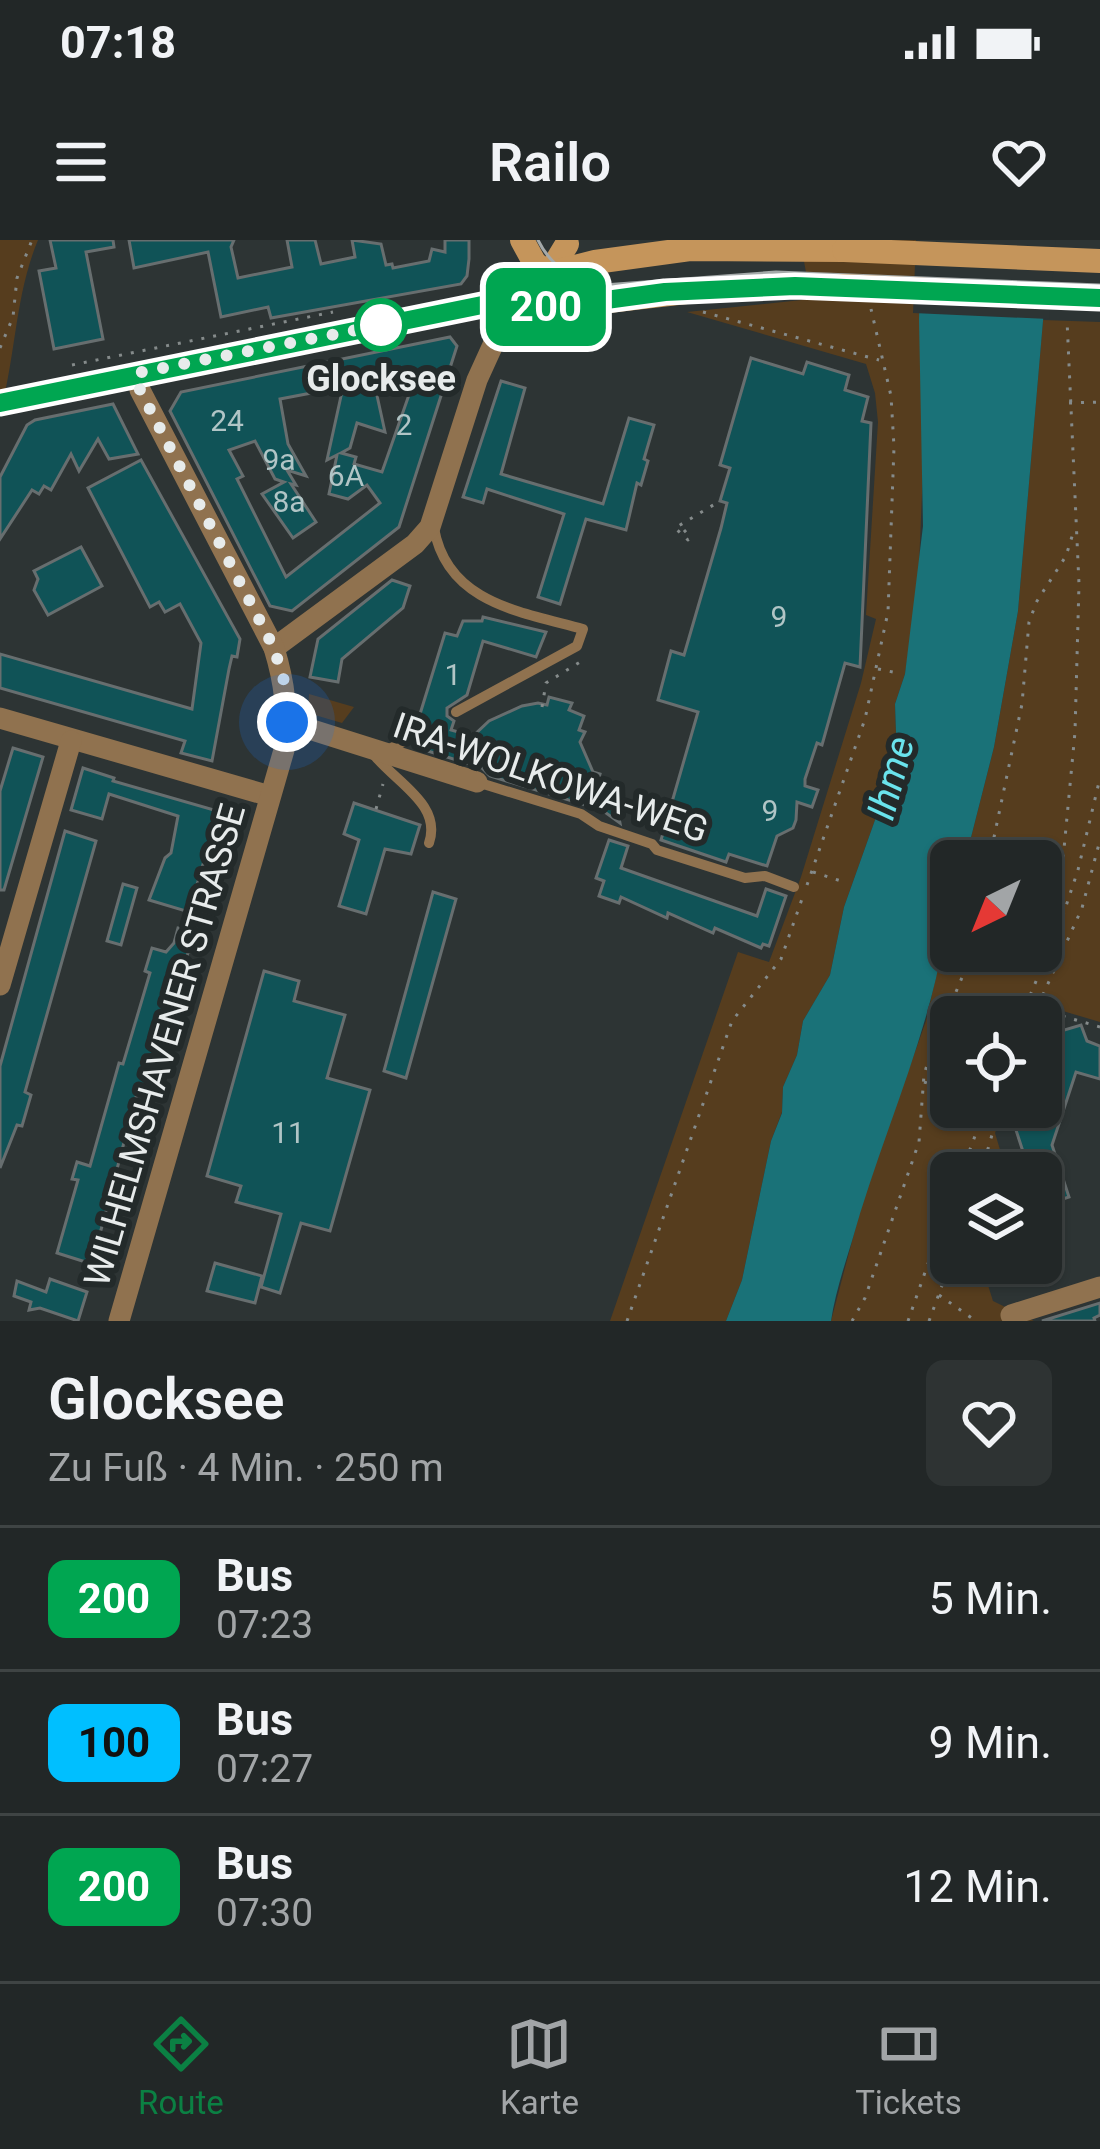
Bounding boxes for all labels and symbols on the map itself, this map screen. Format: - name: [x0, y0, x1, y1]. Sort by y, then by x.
- line badge: 200: [477, 268, 615, 346]
- marker: Glocksee: [356, 300, 406, 350]
- place label: Glocksee: [306, 358, 456, 400]
- house number: 24: [210, 403, 244, 438]
- house number: 2: [396, 407, 412, 442]
- house number: 9a: [262, 442, 296, 477]
- house number: 6A: [328, 458, 365, 493]
- house number: 8a: [272, 484, 306, 519]
- house number: 9: [771, 599, 787, 634]
- house number: 1: [445, 657, 461, 692]
- your location: [257, 692, 317, 752]
- street label: IRA-WOLKOWA-WEG: [388, 704, 713, 851]
- water label: Ihme: [858, 732, 924, 825]
- house number: 9: [762, 793, 778, 828]
- street label: WILHELMSHAVENER STRASSE: [76, 799, 254, 1291]
- north arrow: [930, 840, 1062, 972]
- house number: 11: [271, 1115, 305, 1150]

